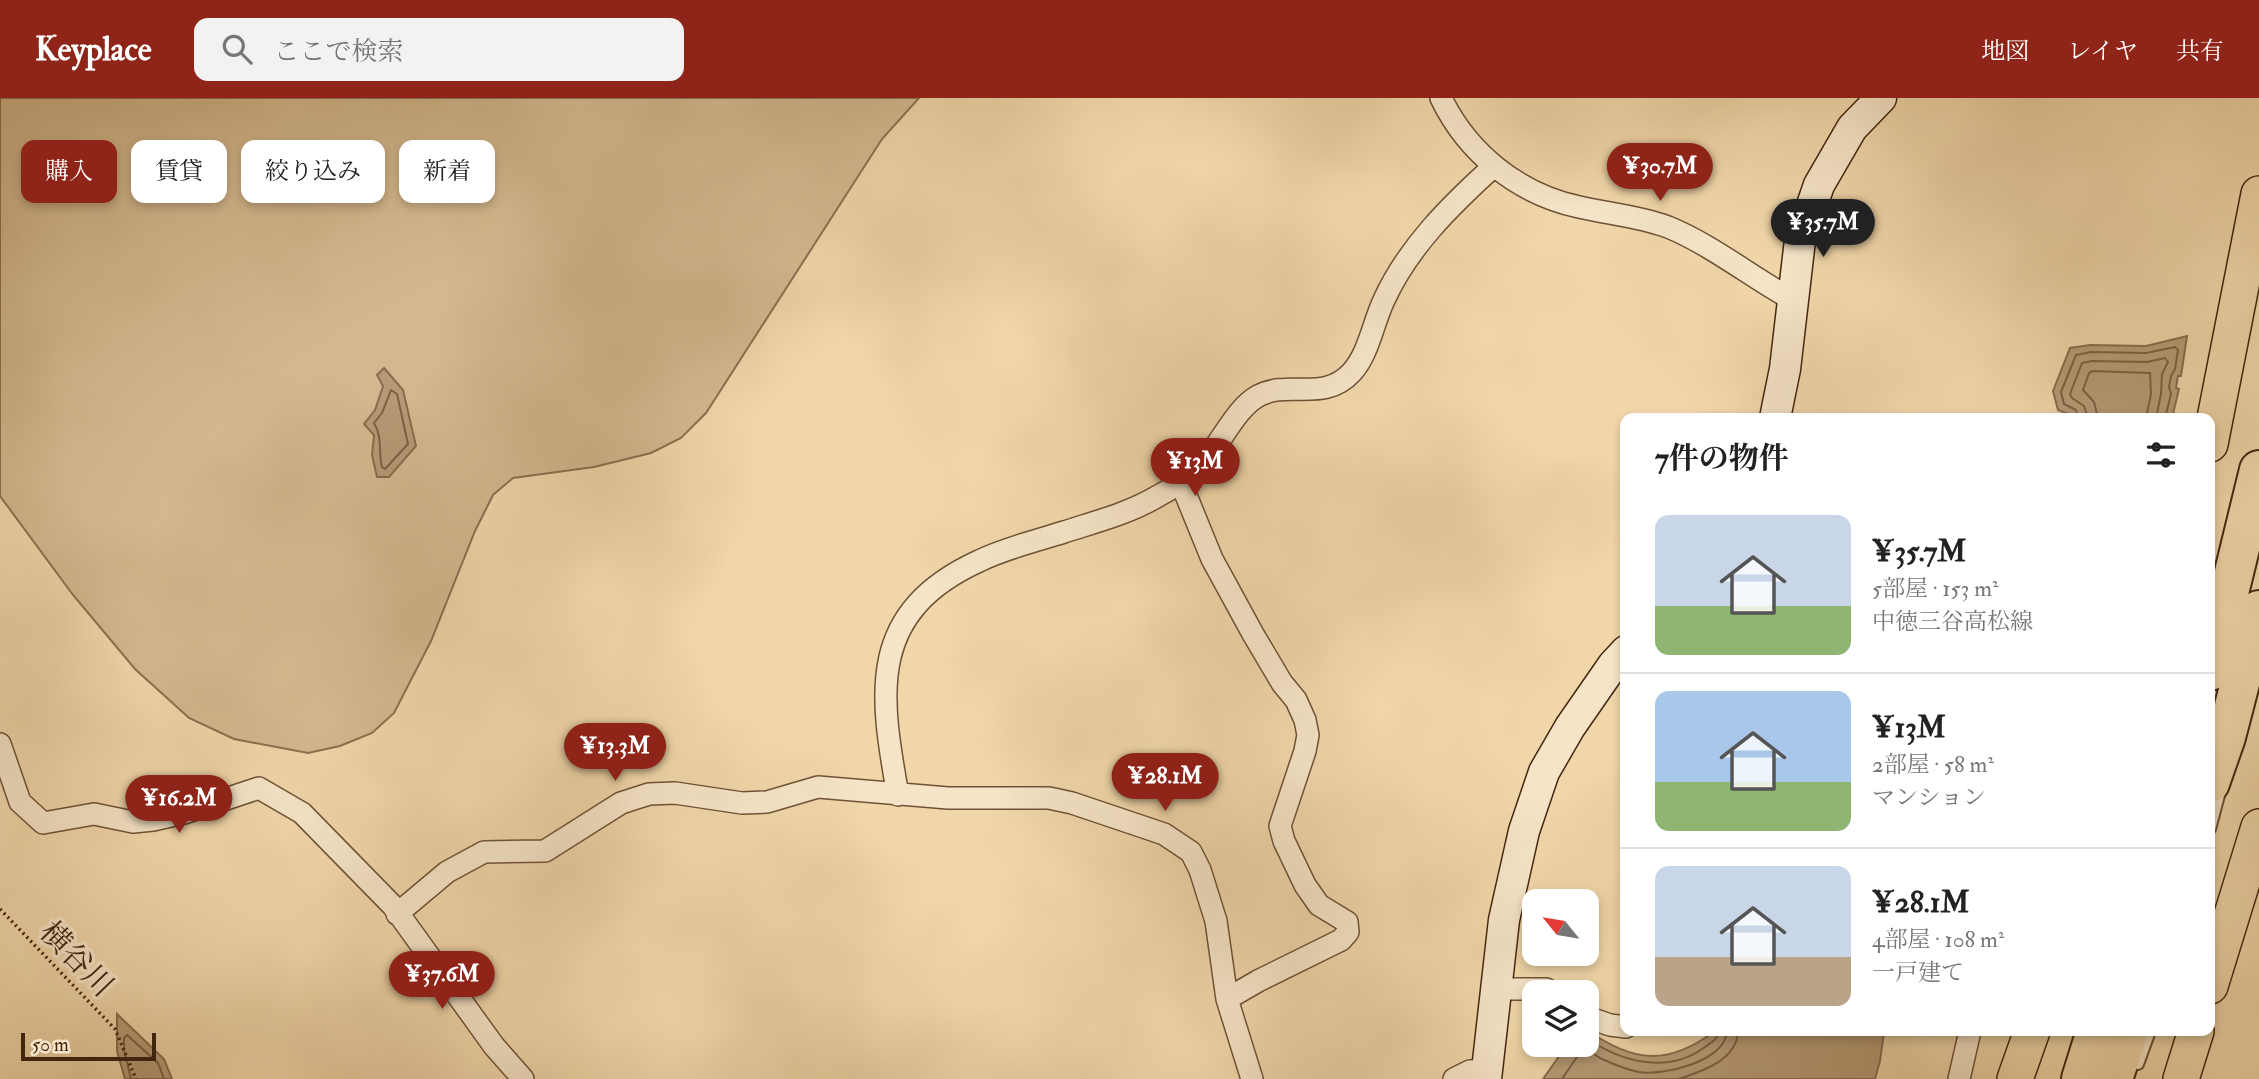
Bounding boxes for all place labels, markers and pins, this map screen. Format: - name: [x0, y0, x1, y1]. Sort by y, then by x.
- pin: ¥30.7M: [1603, 144, 1717, 203]
- pin: ¥35.7M: [1766, 200, 1880, 259]
- pin: ¥13M: [1154, 438, 1236, 498]
- pin: ¥13.3M: [558, 724, 672, 783]
- pin: ¥28.1M: [1108, 754, 1222, 813]
- pin: ¥16.2M: [122, 776, 236, 835]
- pin: ¥37.6M: [385, 951, 499, 1011]

